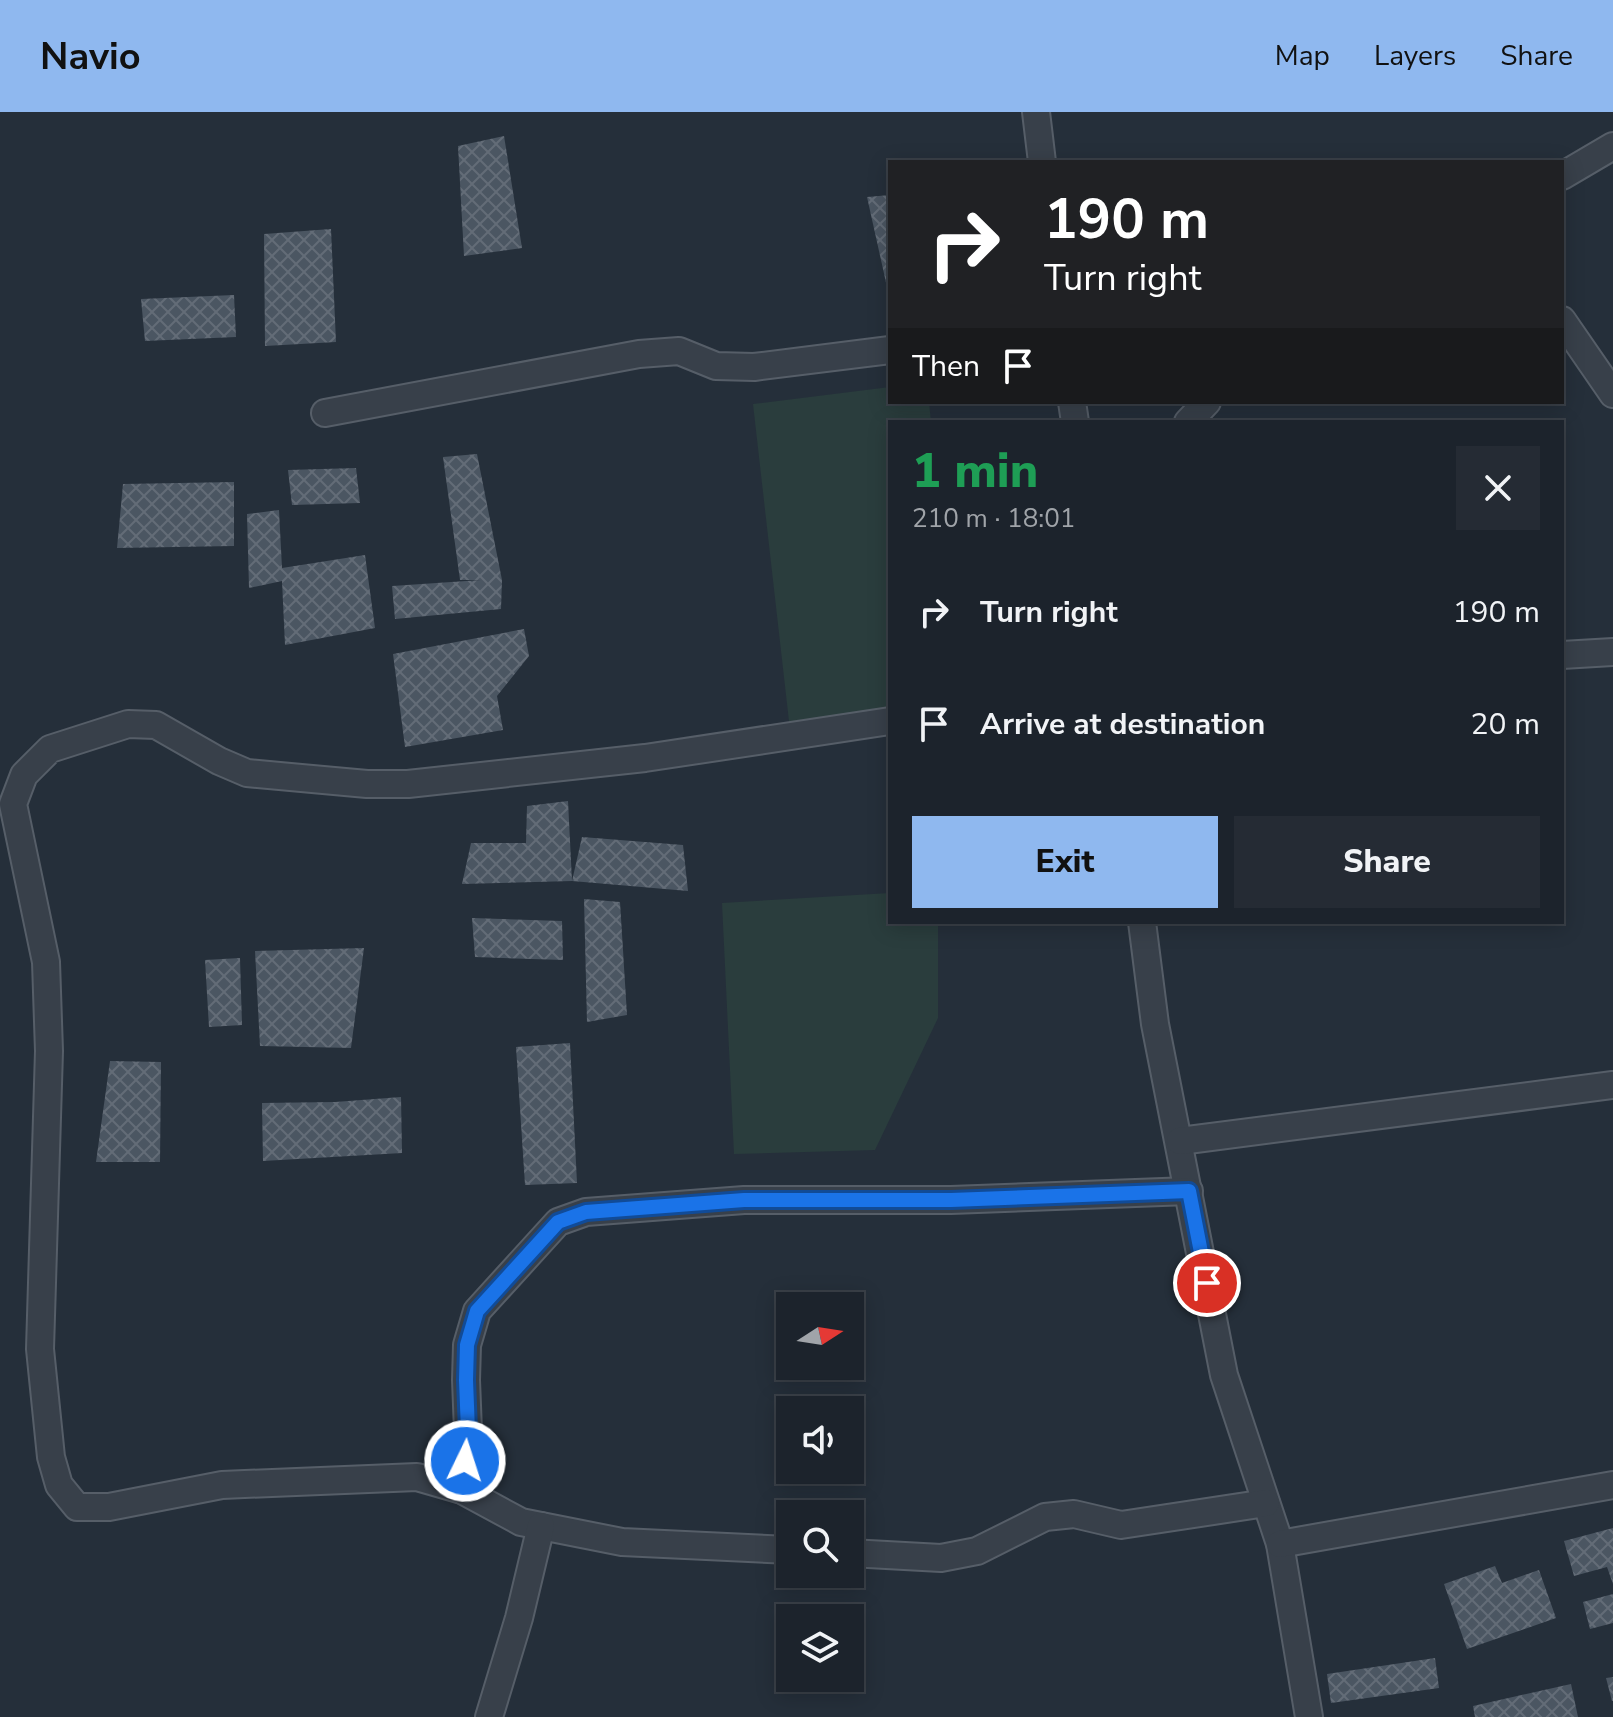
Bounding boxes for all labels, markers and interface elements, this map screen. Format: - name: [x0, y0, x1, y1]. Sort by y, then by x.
- text: Navio: [40, 31, 141, 82]
- text: Map: [1275, 37, 1330, 75]
- text: Layers: [1374, 37, 1456, 75]
- text: Share: [1500, 37, 1573, 75]
- text: 190 m: [1044, 181, 1209, 258]
- icon: right: [912, 192, 1016, 296]
- text: Turn right: [1044, 254, 1201, 303]
- icon: arrive: [996, 344, 1040, 388]
- text: Then: [912, 346, 980, 387]
- text: 1 min: [912, 438, 1038, 504]
- button: close: [1456, 446, 1540, 530]
- text: 210 m · 18:01: [912, 501, 1075, 536]
- icon: right: [912, 590, 956, 634]
- text: Turn right: [980, 592, 1118, 633]
- text: 190 m: [1453, 592, 1540, 633]
- icon: arrive: [912, 702, 956, 746]
- text: Arrive at destination: [980, 704, 1265, 745]
- text: 20 m: [1471, 704, 1540, 745]
- button: Exit: [912, 816, 1218, 908]
- button: Share: [1234, 816, 1540, 908]
- pin: [1173, 1249, 1241, 1317]
- icon: arrive: [1185, 1261, 1229, 1305]
- north arrow: [776, 1292, 864, 1380]
- map controls: [776, 1292, 864, 1692]
- button: sound: [776, 1396, 864, 1484]
- position arrow: [423, 1419, 507, 1503]
- button: search: [776, 1500, 864, 1588]
- button: layers: [776, 1604, 864, 1692]

